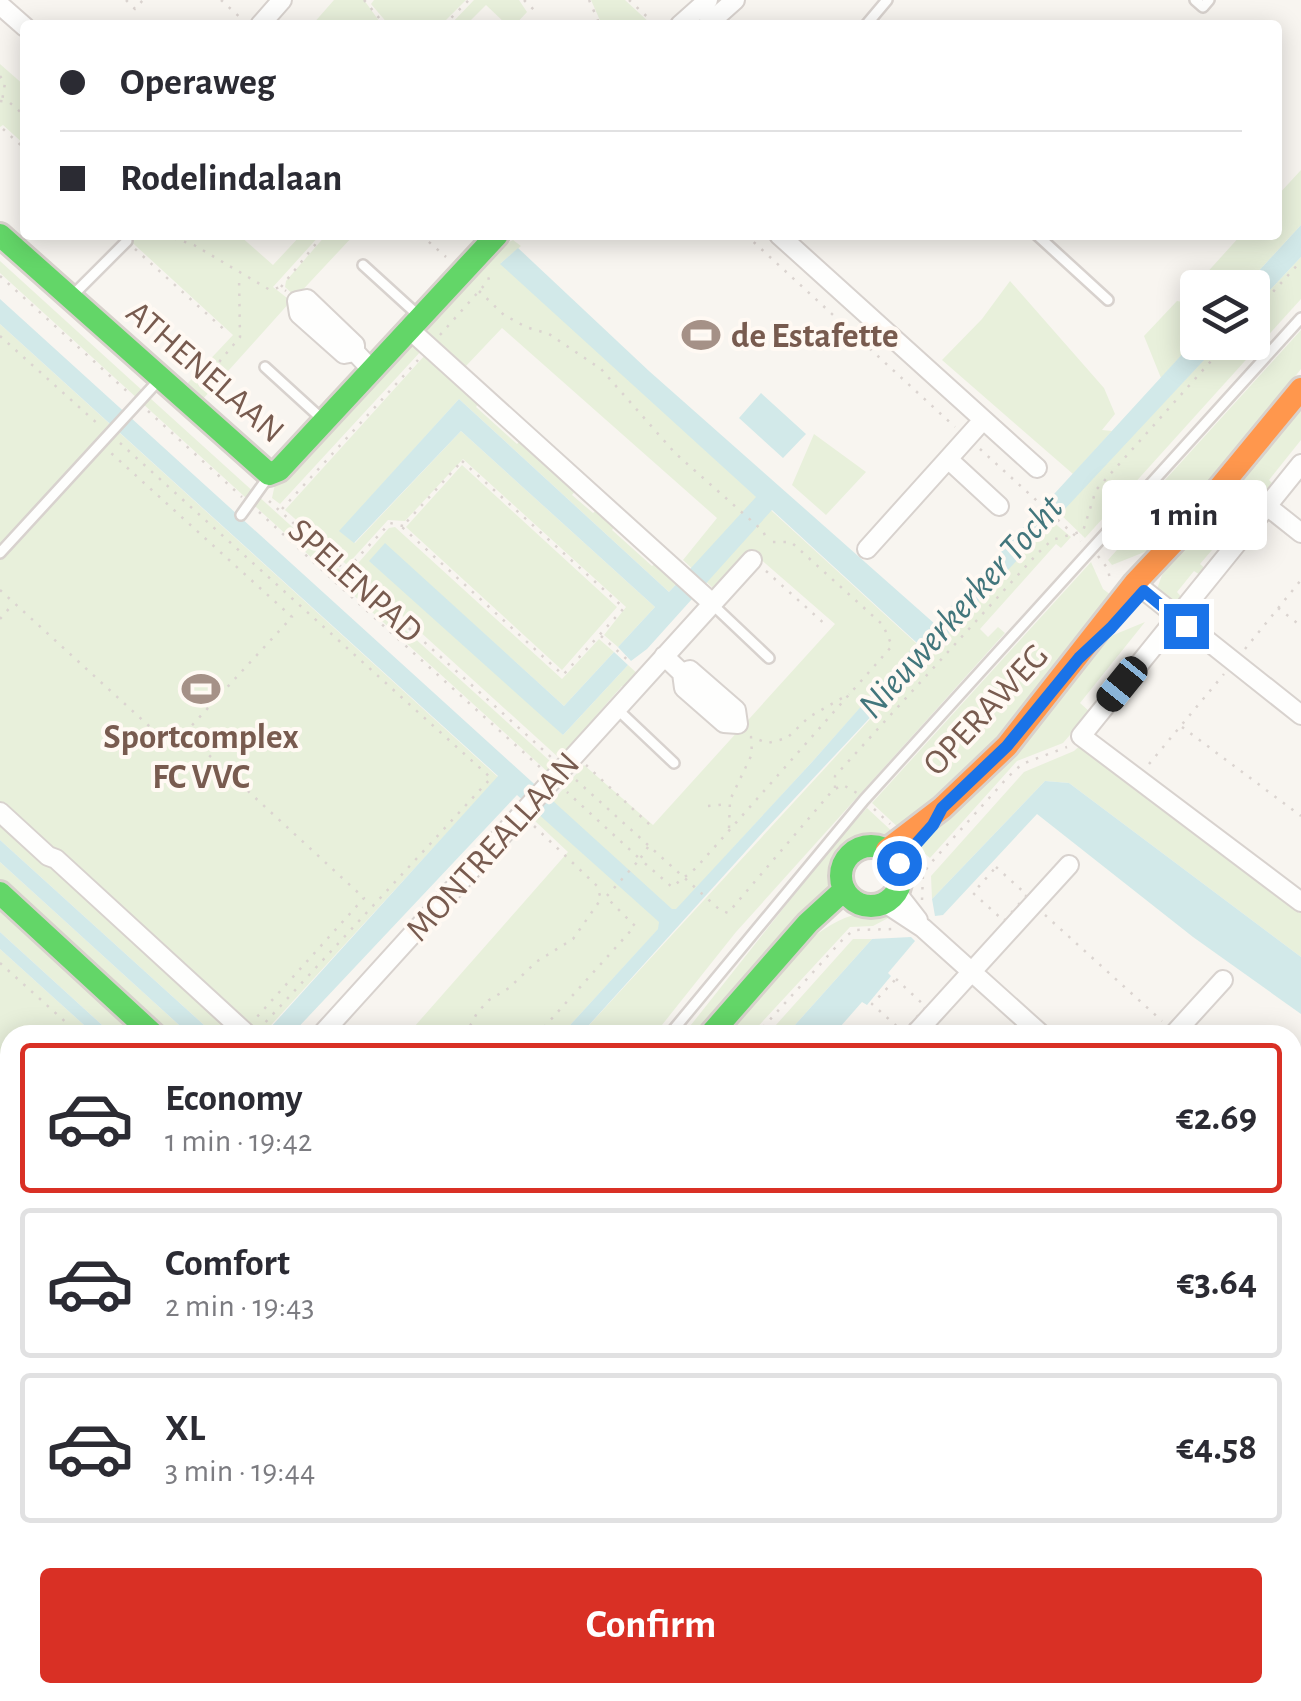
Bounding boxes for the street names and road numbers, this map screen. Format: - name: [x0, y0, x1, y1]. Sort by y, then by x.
- street label: ATHENELAAN: [120, 295, 290, 450]
- street label: SPELENPAD: [282, 512, 428, 650]
- street label: OPERAWEG: [917, 638, 1055, 782]
- street label: MONTREALLAAN: [400, 746, 587, 948]

